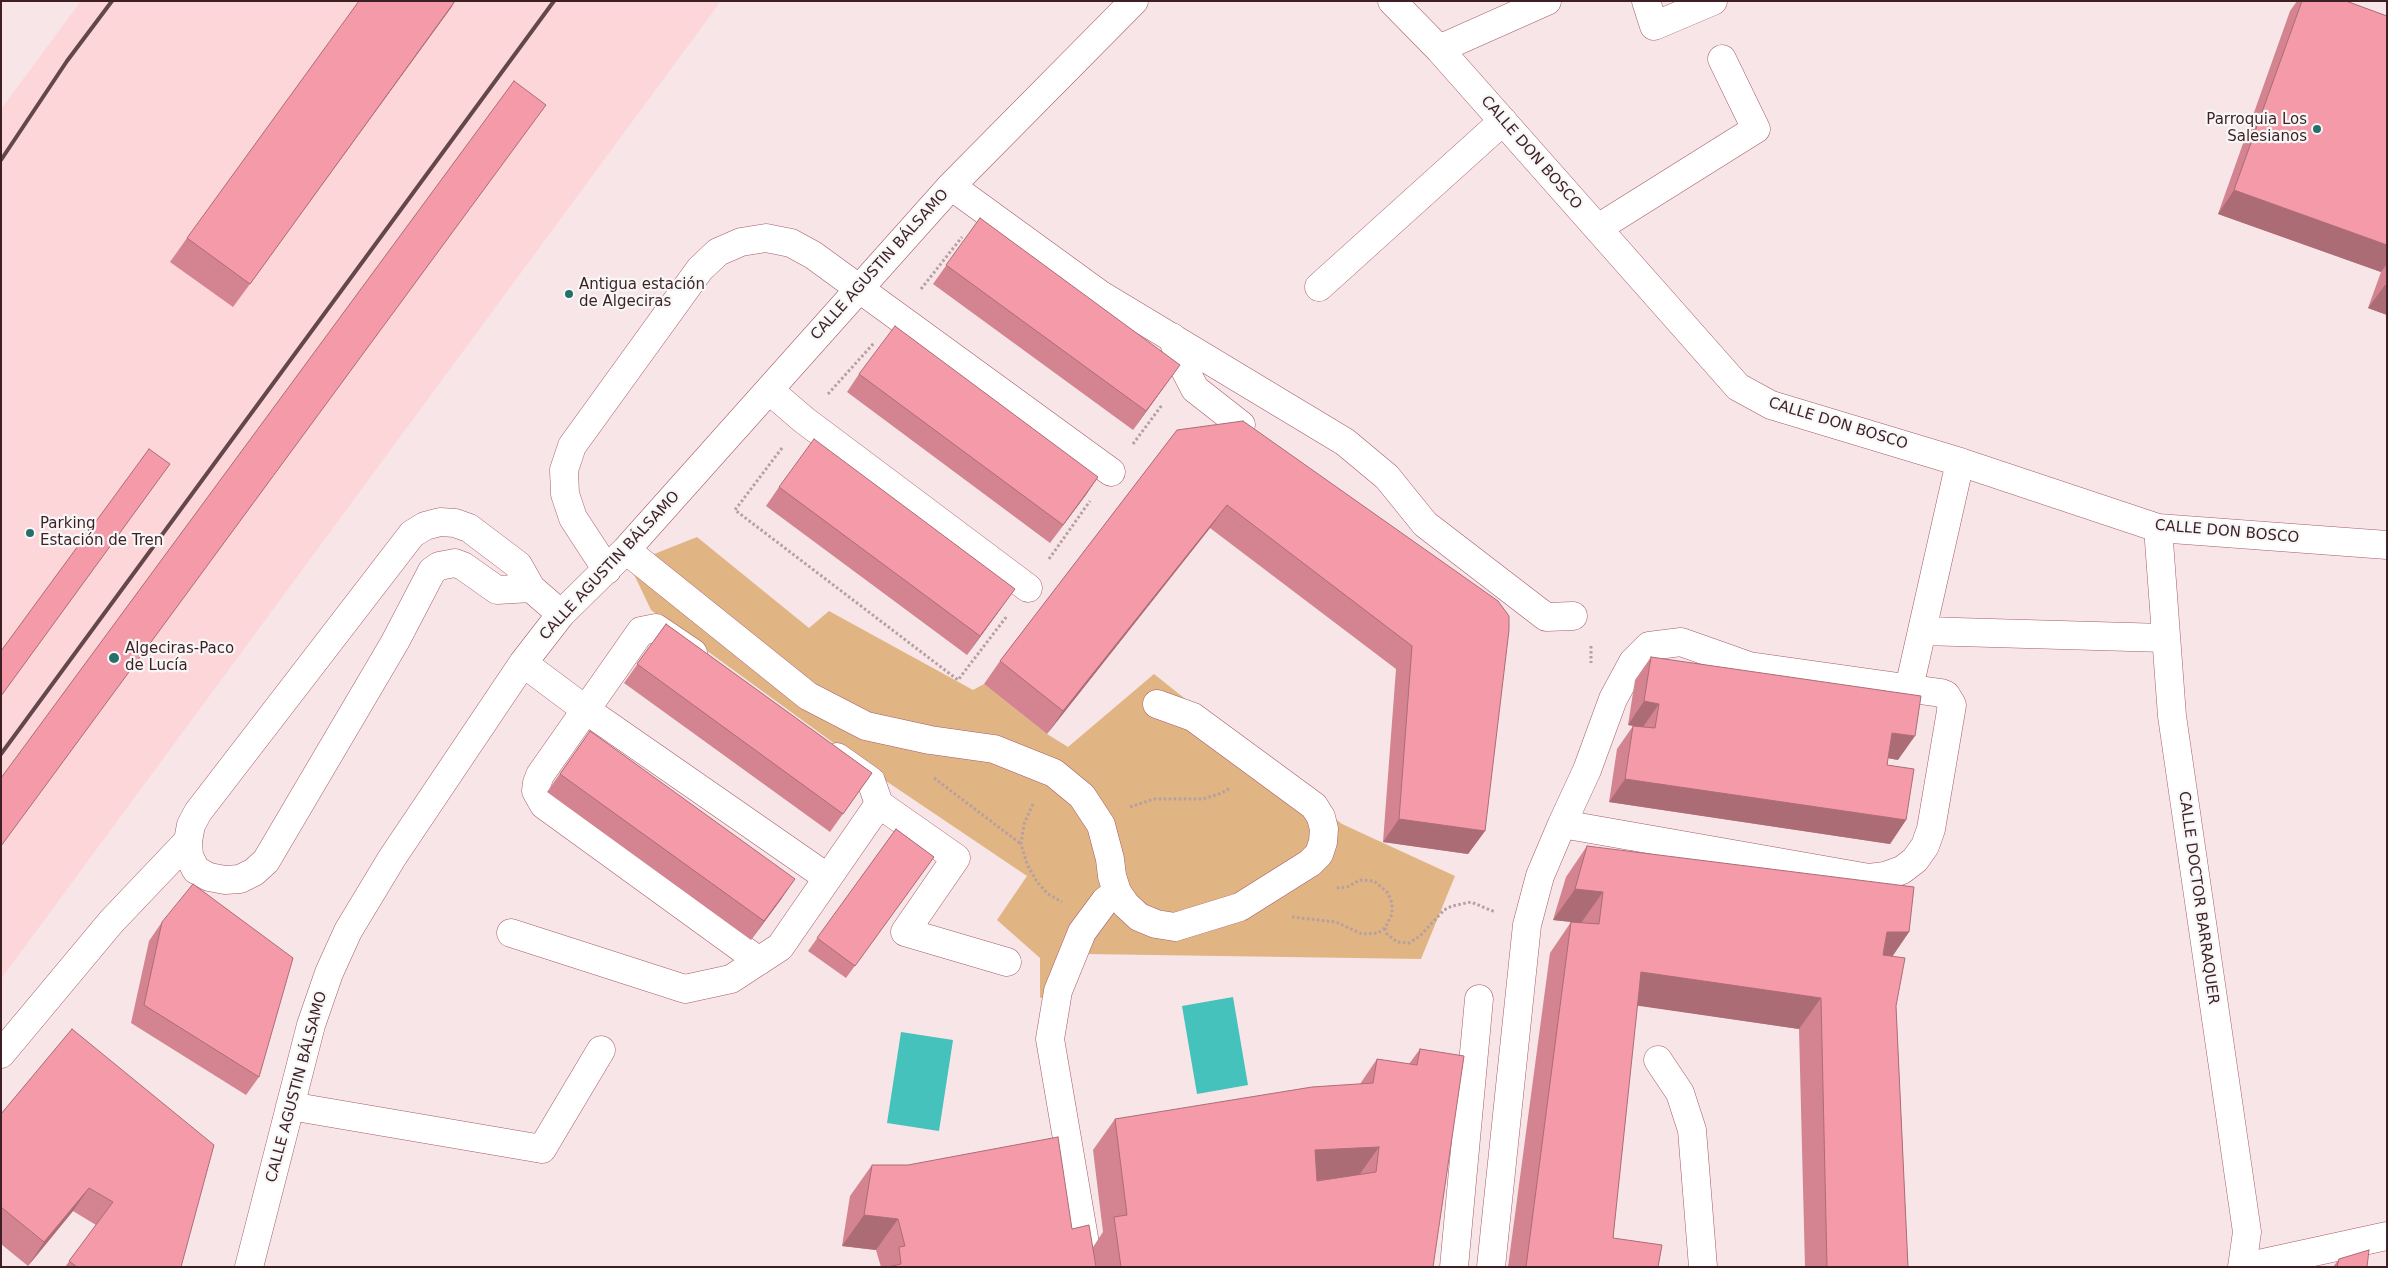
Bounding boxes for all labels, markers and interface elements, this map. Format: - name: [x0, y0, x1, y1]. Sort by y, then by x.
- street label: CALLE DON BOSCO: [1477, 93, 1585, 213]
- place label: Parroquia Los Salesianos: [2206, 111, 2307, 146]
- marker: Parroquia Los Salesianos: [2311, 123, 2323, 135]
- street label: CALLE AGUSTIN BÁLSAMO: [807, 186, 953, 344]
- place label: Antigua estación de Algeciras: [579, 276, 705, 311]
- marker: Antigua estación de Algeciras: [563, 288, 575, 300]
- street label: CALLE DON BOSCO: [1766, 394, 1910, 454]
- street label: CALLE AGUSTIN BÁLSAMO: [536, 488, 684, 644]
- place label: Parking Estación de Tren: [40, 515, 163, 550]
- street label: CALLE DON BOSCO: [2154, 517, 2300, 547]
- marker: Parking Estación de Tren: [24, 527, 36, 539]
- place label: Algeciras-Paco de Lucía: [125, 640, 234, 675]
- marker: Algeciras-Paco de Lucía: [107, 651, 121, 665]
- street label: CALLE DOCTOR BARRAQUER: [2174, 790, 2222, 1006]
- street label: CALLE AGUSTIN BÁLSAMO: [263, 989, 331, 1185]

